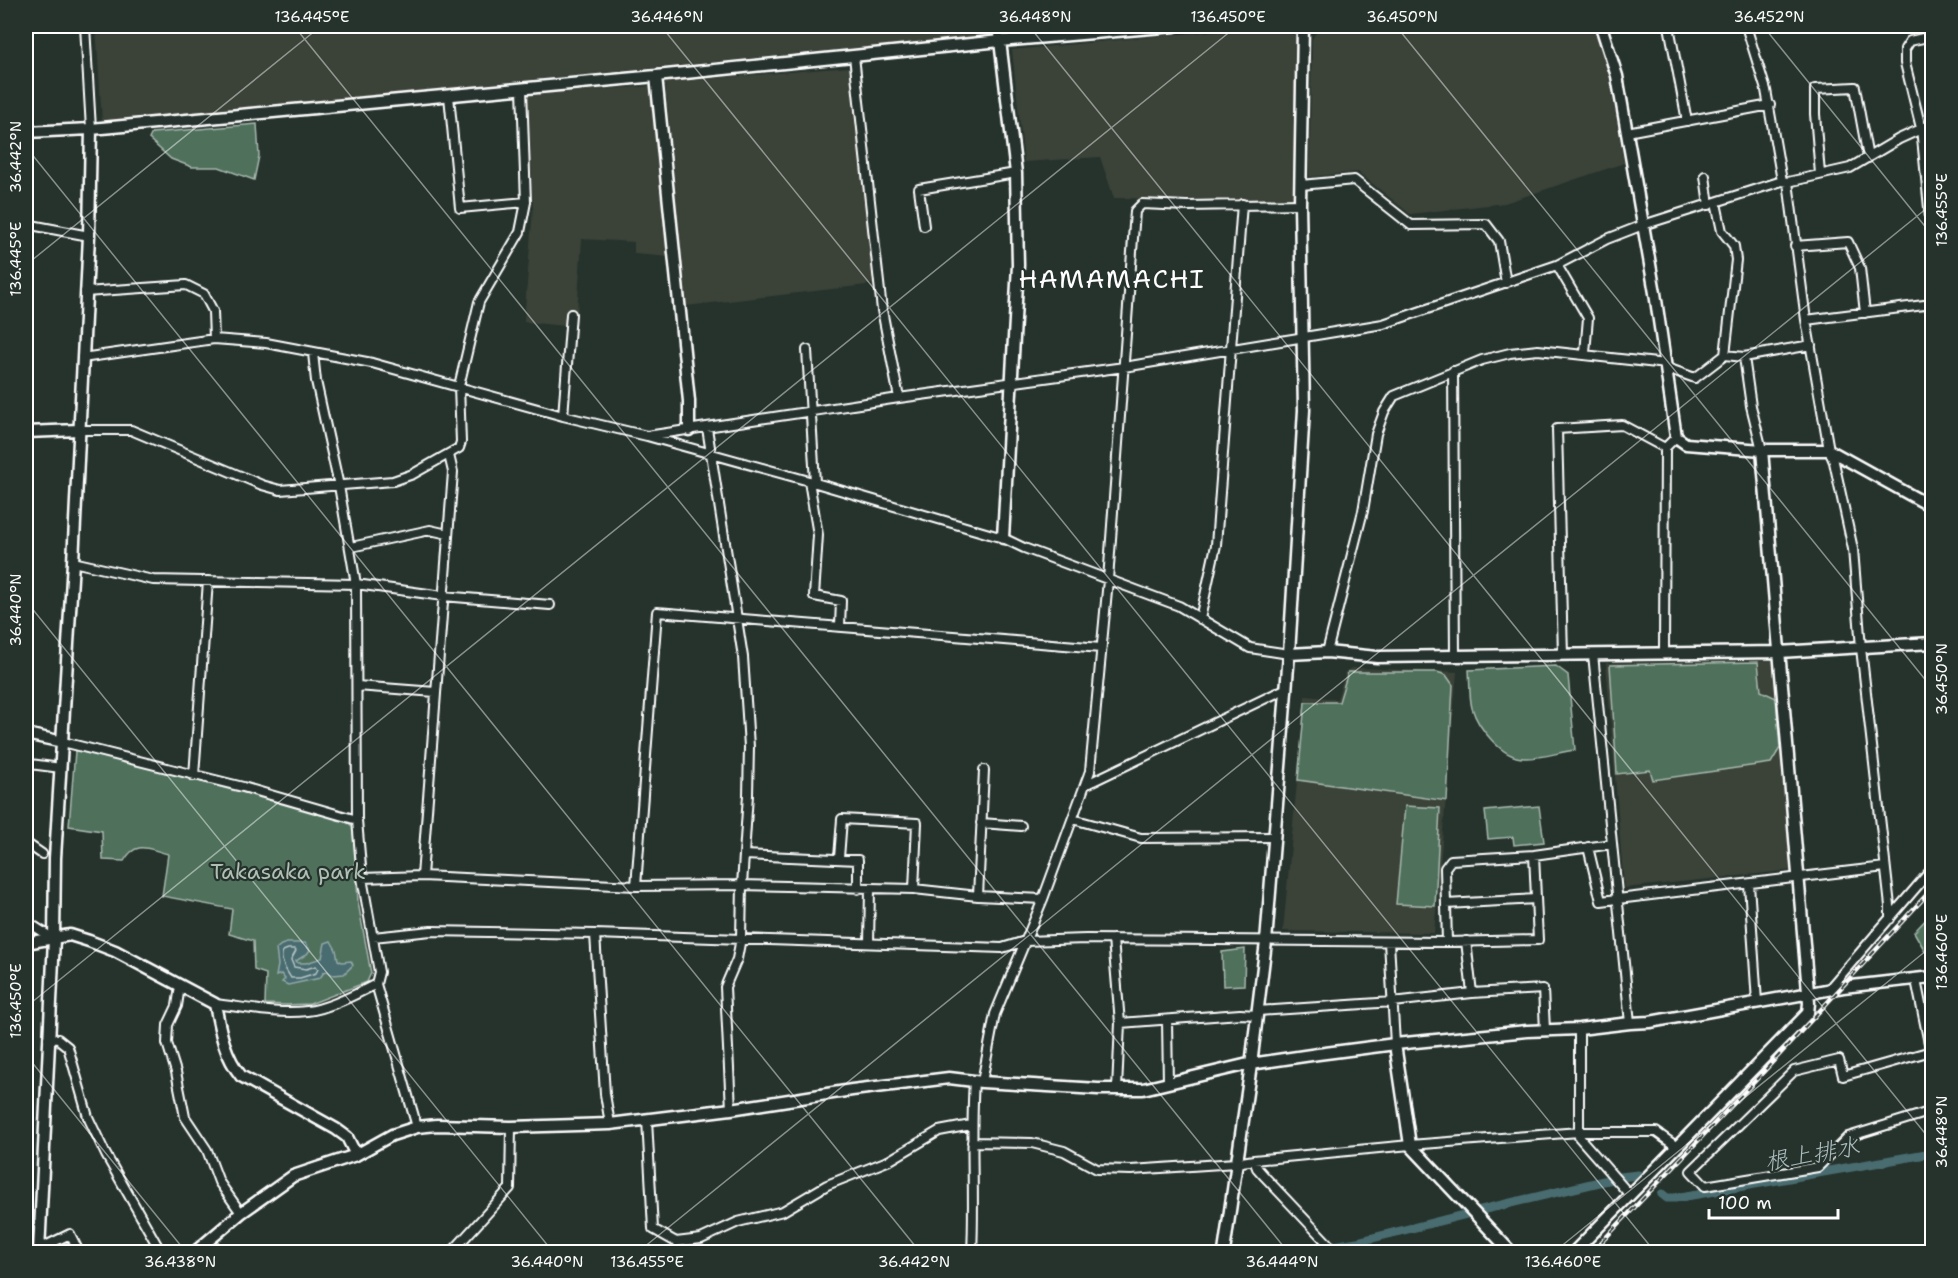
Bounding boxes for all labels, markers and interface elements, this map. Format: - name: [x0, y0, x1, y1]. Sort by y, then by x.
- text: 136.445°E: [275, 7, 349, 27]
- text: 36.446°N: [631, 7, 703, 27]
- text: 36.448°N: [999, 7, 1071, 27]
- text: 136.450°E: [1190, 7, 1266, 27]
- text: 36.450°N: [1366, 7, 1438, 27]
- text: 36.452°N: [1733, 7, 1805, 27]
- text: 36.442°N: [6, 121, 26, 193]
- text: 136.455°E: [1932, 173, 1952, 247]
- text: 136.445°E: [6, 222, 26, 296]
- district label: HAMAMACHI: [1019, 261, 1205, 296]
- text: 36.440°N: [6, 573, 26, 647]
- text: 36.450°N: [1932, 643, 1952, 715]
- park label: Takasaka park: [210, 857, 366, 886]
- text: 136.460°E: [1932, 914, 1952, 990]
- text: 136.450°E: [6, 963, 26, 1039]
- text: 36.448°N: [1932, 1096, 1952, 1168]
- water label: 根上排水: [1762, 1130, 1862, 1178]
- scale bar: [1709, 1182, 1838, 1220]
- text: 100 m: [1718, 1191, 1772, 1215]
- text: 36.438°N: [144, 1252, 216, 1272]
- text: 36.440°N: [510, 1252, 584, 1272]
- text: 136.455°E: [610, 1252, 684, 1272]
- text: 36.442°N: [878, 1252, 950, 1272]
- text: 36.444°N: [1246, 1252, 1318, 1272]
- text: 136.460°E: [1525, 1252, 1601, 1272]

